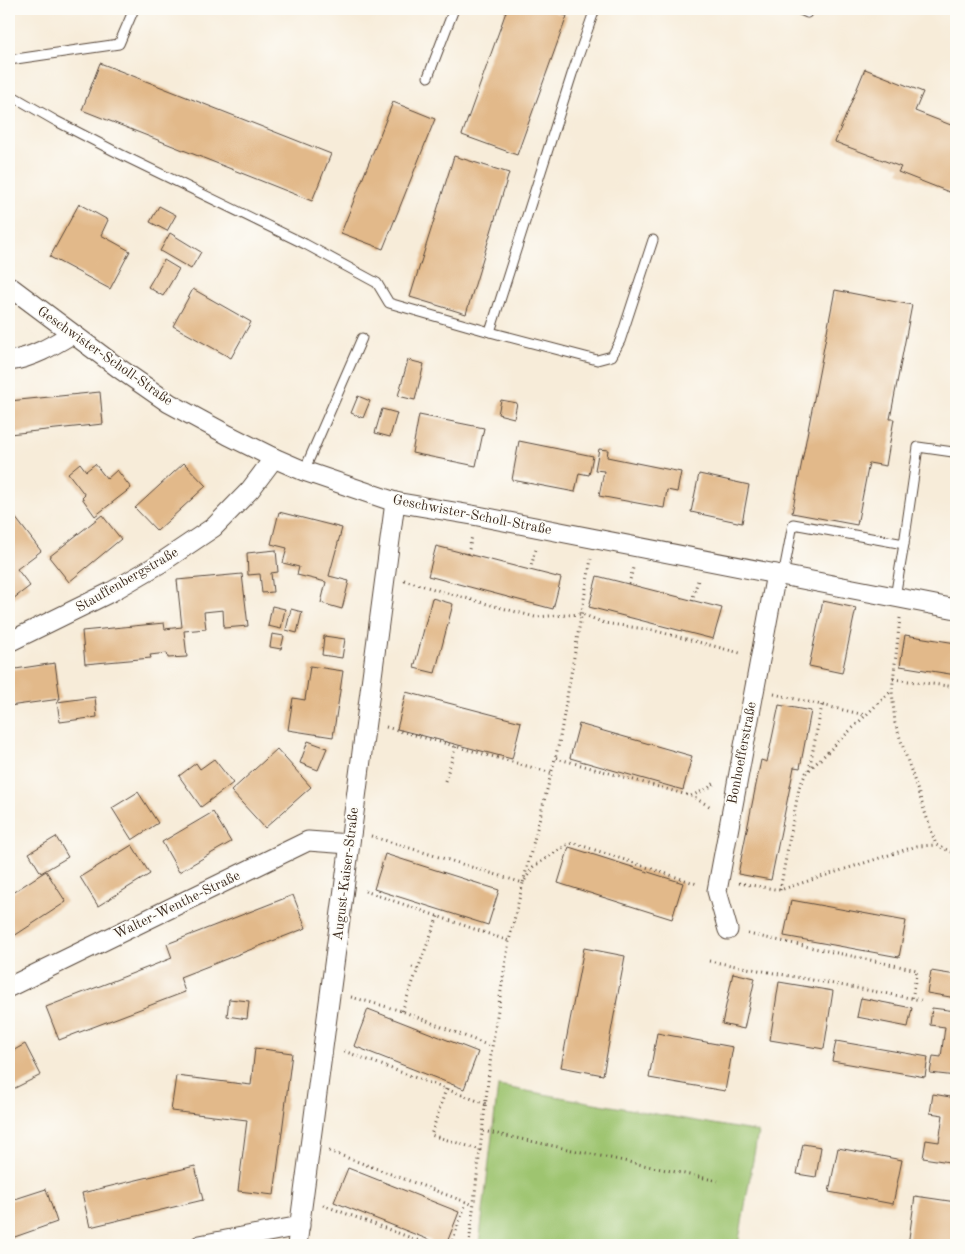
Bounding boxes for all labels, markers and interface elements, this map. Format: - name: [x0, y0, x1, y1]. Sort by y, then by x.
- street label: Geschwister-Scholl-Straße: [35, 304, 175, 408]
- street label: Geschwister-Scholl-Straße: [391, 493, 553, 537]
- street label: Stauffenbergstraße: [73, 545, 181, 615]
- street label: Bonhoefferstraße: [725, 701, 759, 805]
- street label: August-Kaiser-Straße: [331, 807, 361, 941]
- street label: Walter-Wenthe-Straße: [112, 868, 242, 942]

